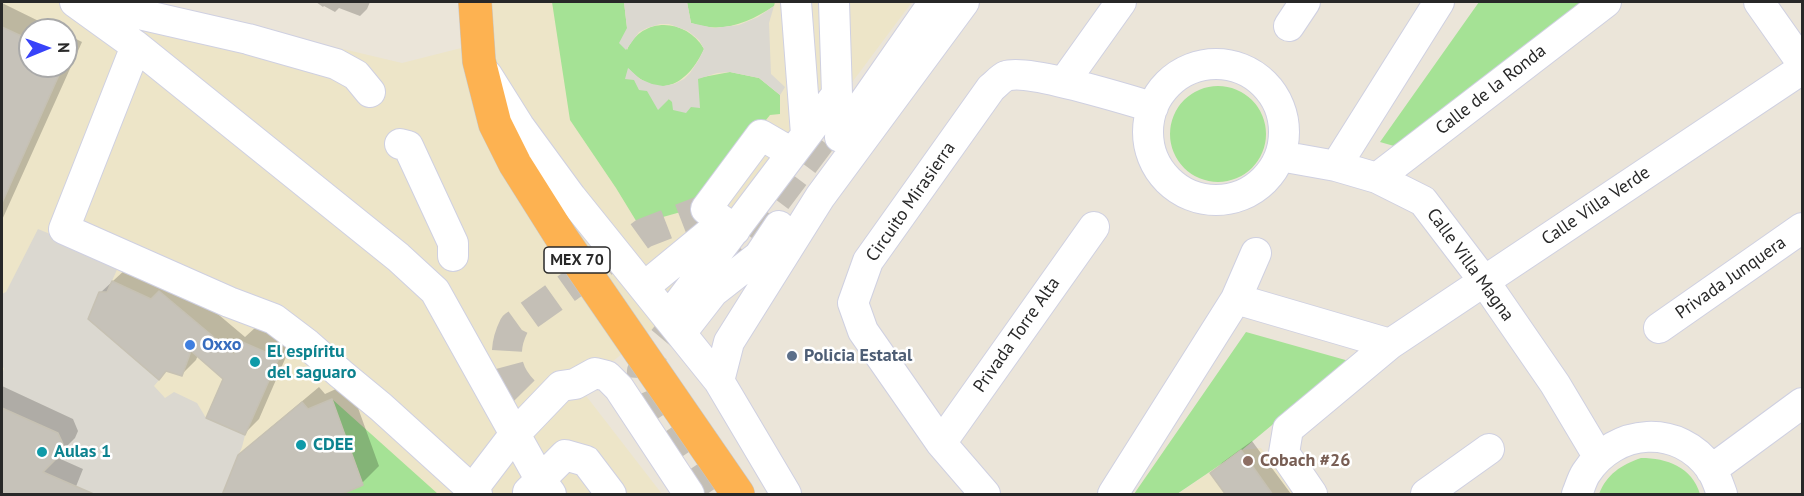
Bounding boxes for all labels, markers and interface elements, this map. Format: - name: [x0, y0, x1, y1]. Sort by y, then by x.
- north arrow: [18, 18, 78, 78]
- street label: Calle de la Ronda: [1432, 40, 1550, 140]
- text: N: [54, 42, 74, 53]
- street label: Circuito Mirasierra: [862, 138, 960, 266]
- street label: Calle Villa Verde: [1538, 162, 1654, 250]
- street label: Calle Villa Magna: [1422, 204, 1518, 326]
- street label: Privada Junquera: [1672, 232, 1790, 324]
- road number: MEX 70: [544, 247, 610, 273]
- street label: Privada Torre Alta: [969, 273, 1065, 397]
- place label: Oxxo: [202, 334, 242, 356]
- marker: Oxxo: [183, 338, 197, 352]
- place label: El espíritu del saguaro: [267, 341, 356, 384]
- place label: Policia Estatal: [804, 345, 912, 367]
- marker: Policia Estatal: [785, 349, 799, 363]
- marker: El espíritu del saguaro: [248, 355, 262, 369]
- place label: CDEE: [313, 434, 353, 456]
- marker: CDEE: [294, 438, 308, 452]
- place label: Aulas 1: [54, 441, 111, 463]
- marker: Aulas 1: [35, 445, 49, 459]
- place label: Cobach #26: [1260, 450, 1350, 472]
- marker: Cobach #26: [1241, 454, 1255, 468]

